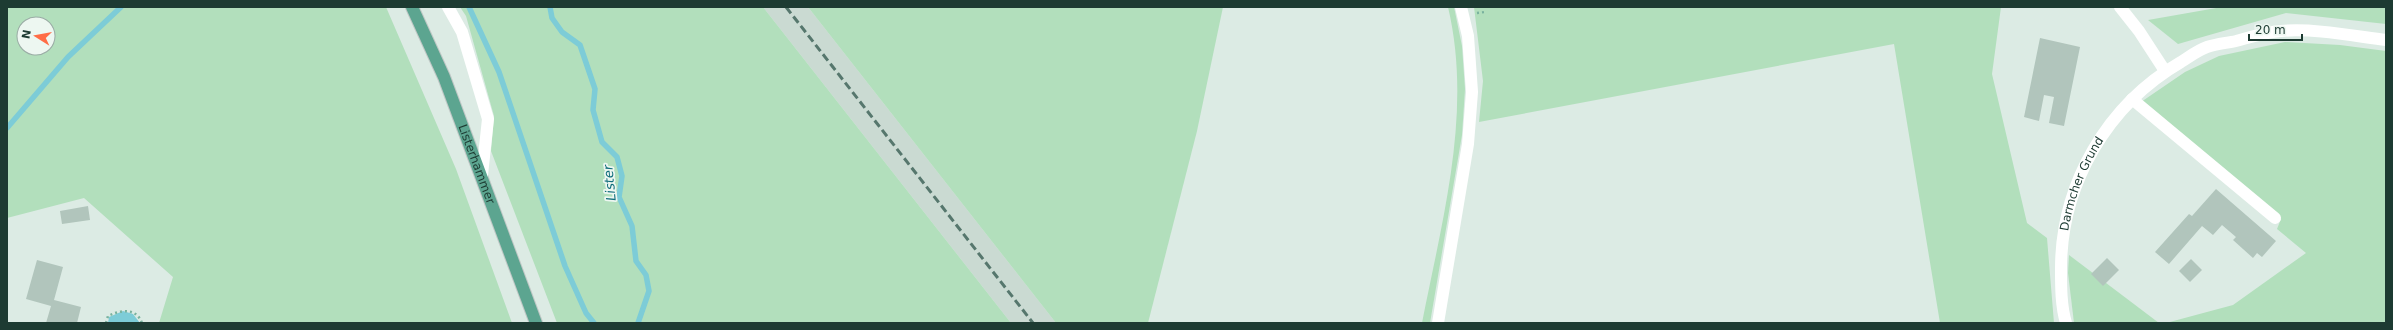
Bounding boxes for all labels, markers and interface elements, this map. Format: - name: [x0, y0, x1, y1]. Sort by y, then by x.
- north arrow: [16, 16, 56, 56]
- scale bar: [2249, 16, 2302, 42]
- text: 20 m: [2255, 23, 2286, 37]
- text: N: [19, 28, 34, 40]
- street label: Listerhammer: [455, 122, 498, 206]
- street label: Darmcher Grund: [2057, 134, 2106, 232]
- water label: Lister: [600, 163, 619, 202]

